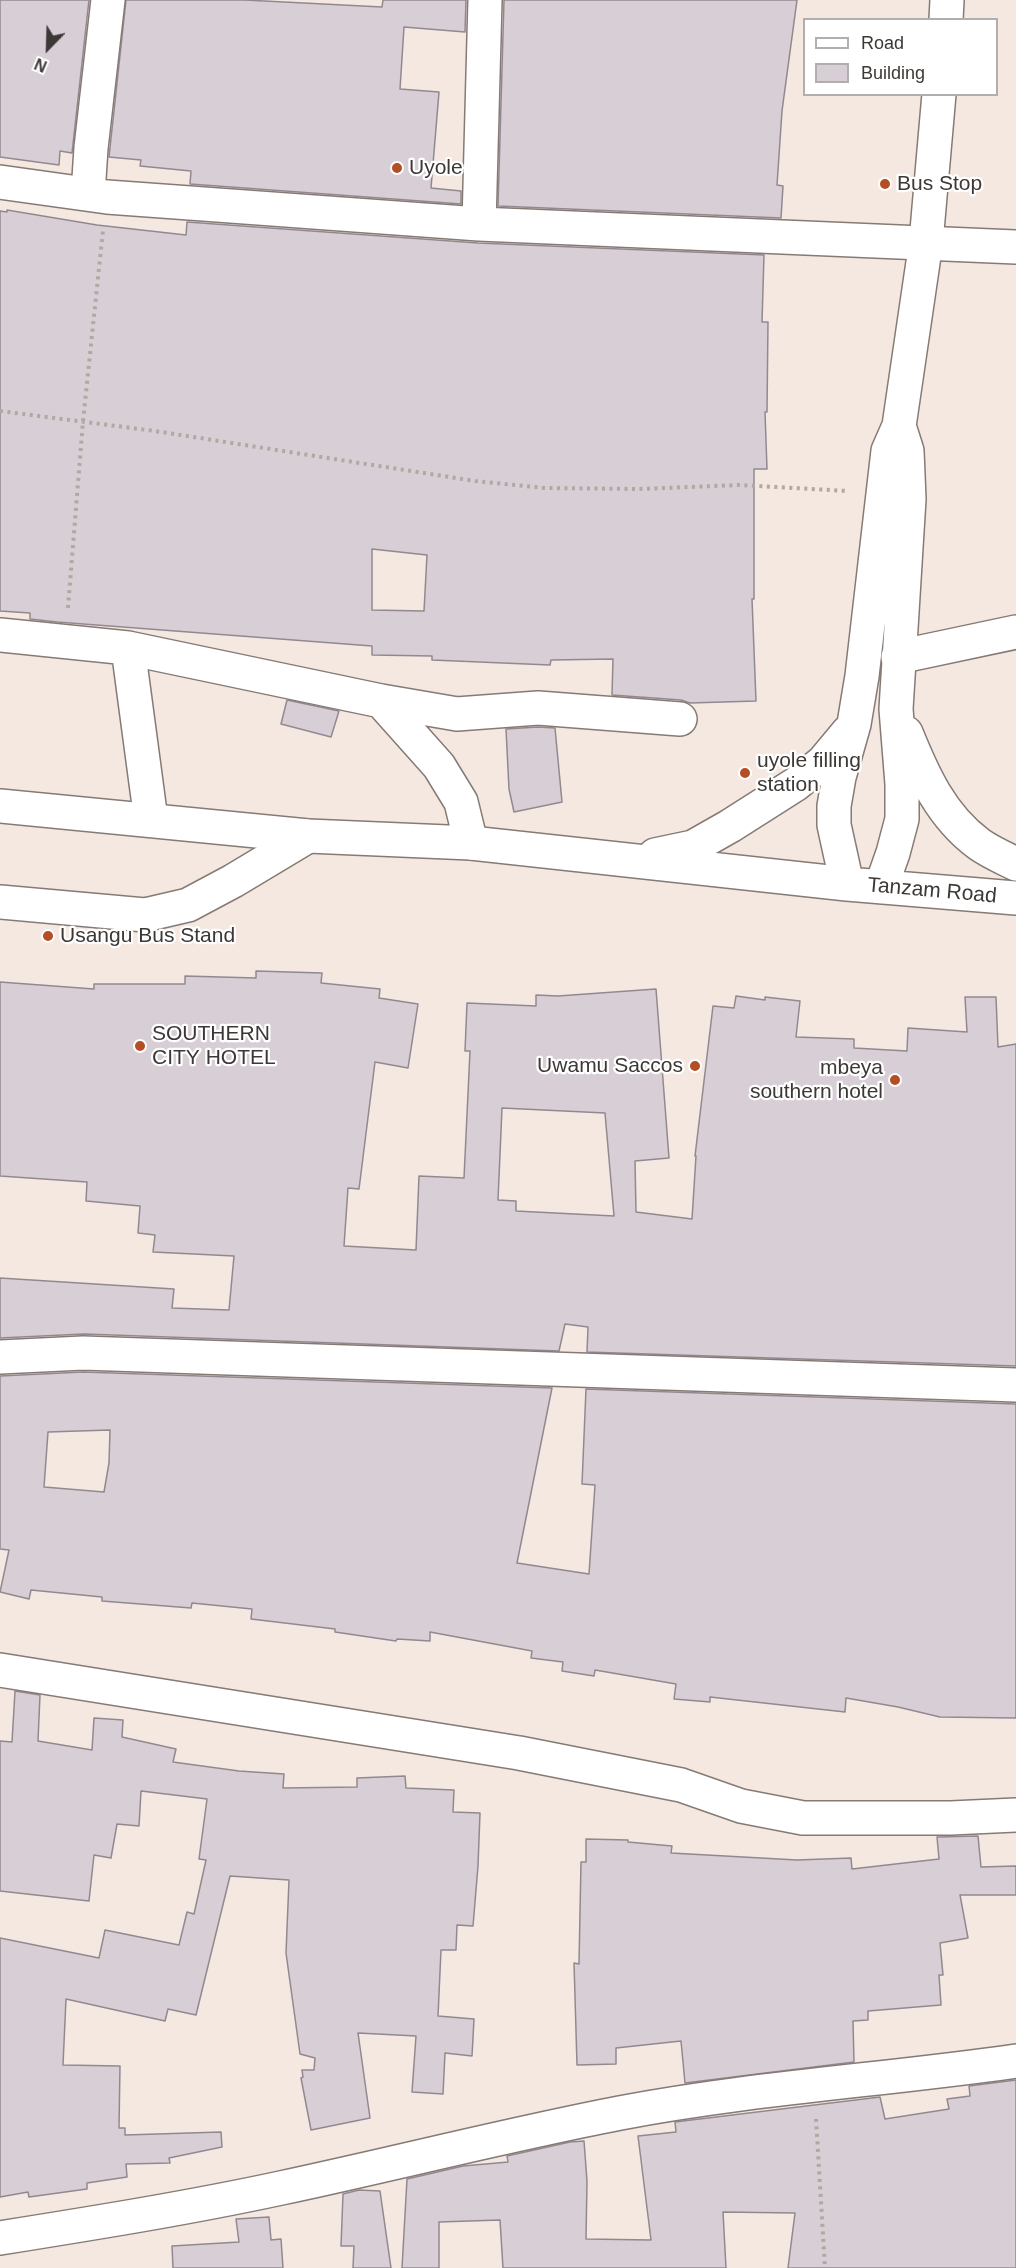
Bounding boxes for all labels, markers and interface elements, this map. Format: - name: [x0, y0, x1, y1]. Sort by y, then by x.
- north arrow: [18, 18, 78, 78]
- legend: [803, 18, 998, 96]
- text: Road: [861, 33, 904, 53]
- text: N: [32, 55, 49, 75]
- text: Building: [861, 63, 925, 83]
- place label: Uyole: [409, 155, 463, 181]
- marker: Uyole: [390, 161, 404, 175]
- place label: Bus Stop: [897, 171, 982, 197]
- marker: Bus Stop: [878, 177, 892, 191]
- place label: uyole filling station: [757, 748, 861, 798]
- marker: uyole filling station: [738, 766, 752, 780]
- street label: Tanzam Road: [866, 873, 998, 909]
- place label: Usangu Bus Stand: [60, 923, 235, 949]
- marker: Usangu Bus Stand: [41, 929, 55, 943]
- place label: SOUTHERN CITY HOTEL: [152, 1021, 276, 1071]
- marker: SOUTHERN CITY HOTEL: [133, 1039, 147, 1053]
- place label: Uwamu Saccos: [537, 1053, 683, 1079]
- place label: mbeya southern hotel: [750, 1055, 883, 1105]
- marker: Uwamu Saccos: [688, 1059, 702, 1073]
- marker: mbeya southern hotel: [888, 1073, 902, 1087]

